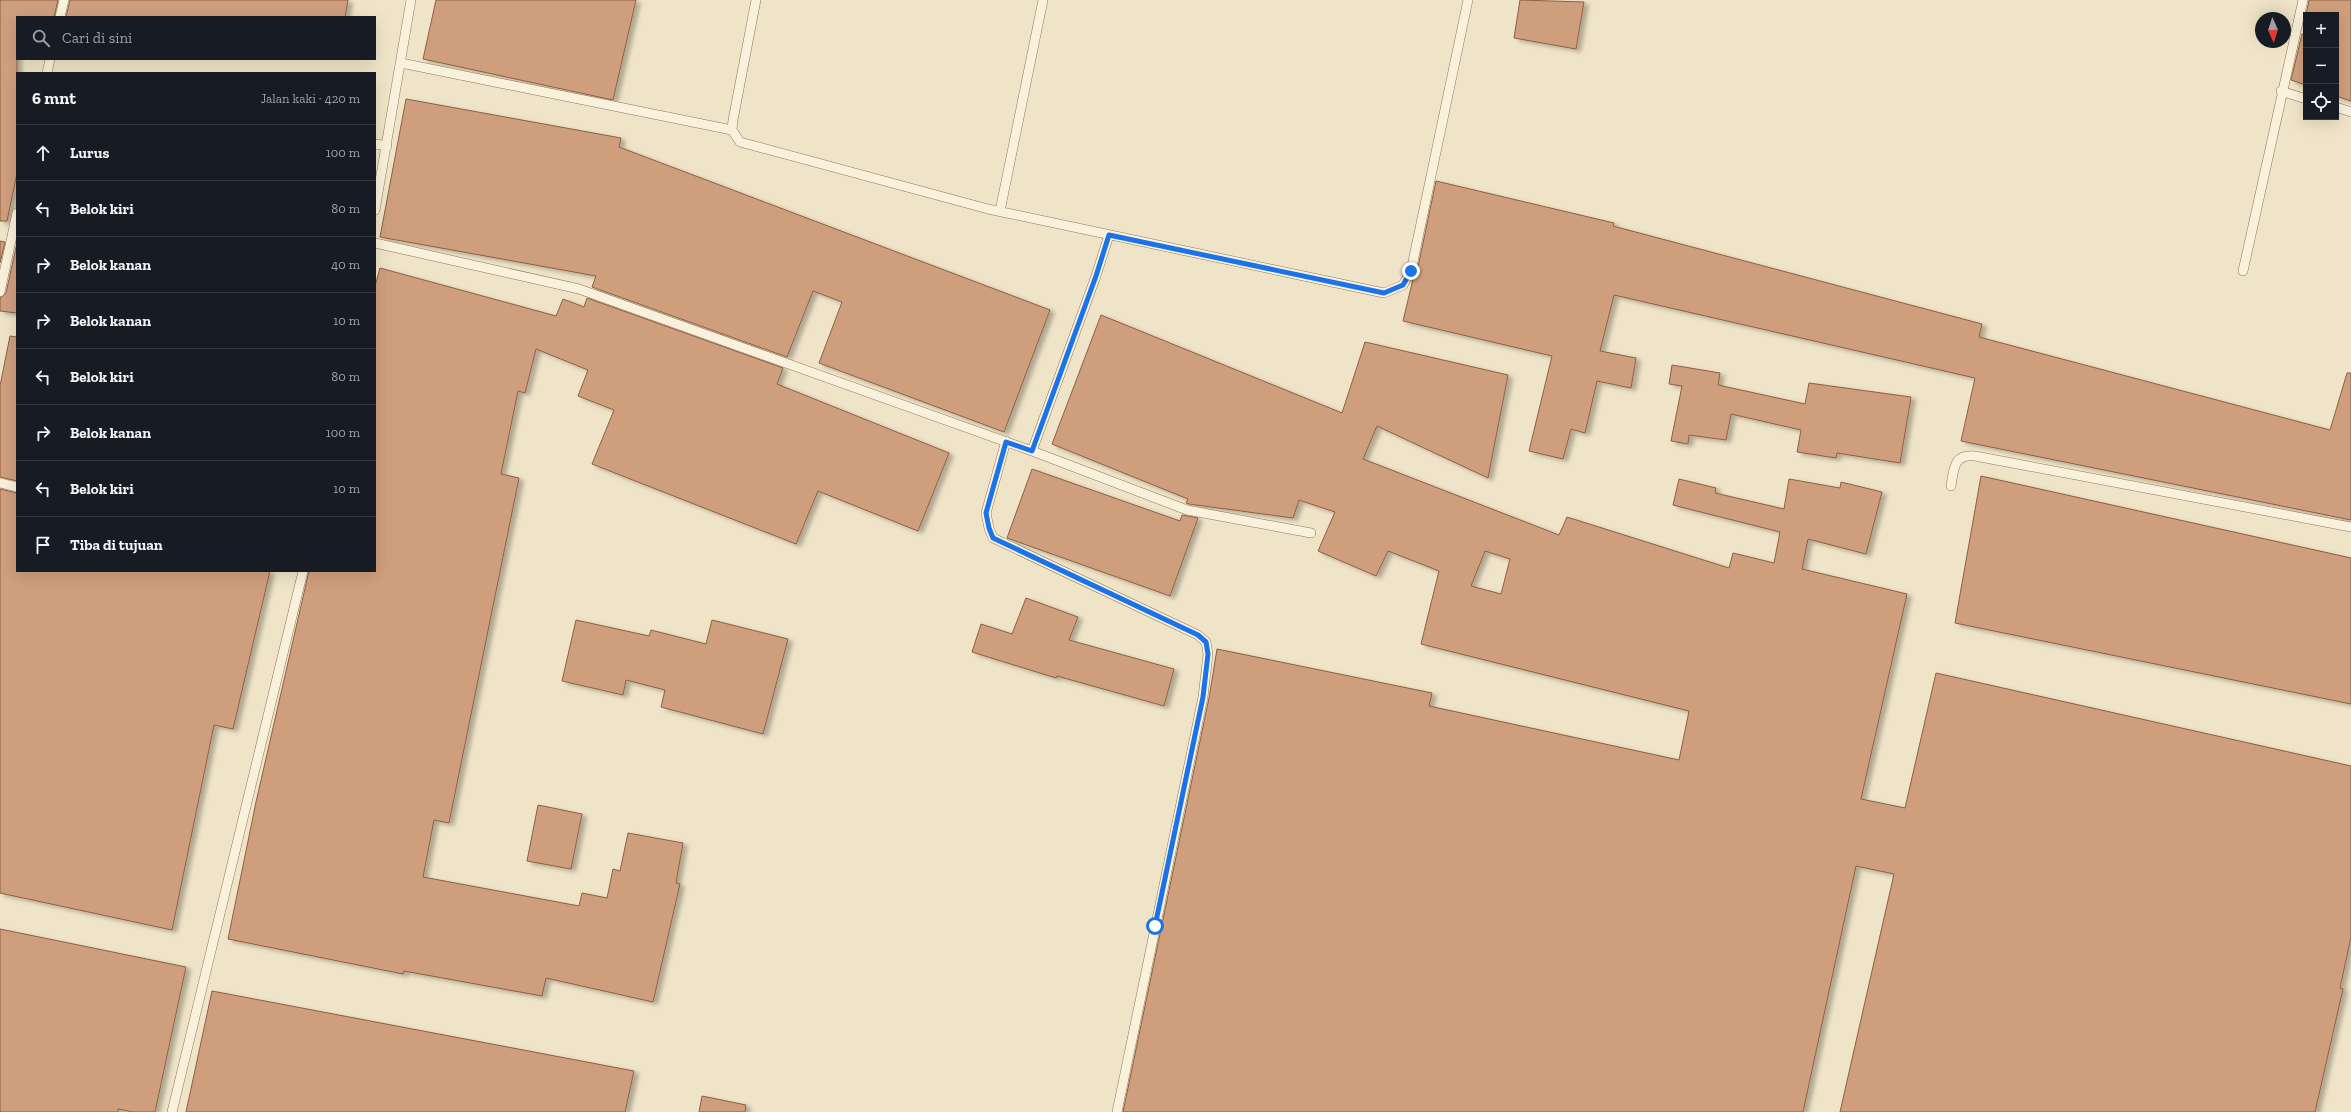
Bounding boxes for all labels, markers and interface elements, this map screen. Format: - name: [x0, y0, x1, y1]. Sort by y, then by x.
- north arrow: [2255, 12, 2291, 48]
- map controls: [2303, 12, 2339, 120]
- button: +: [2303, 12, 2339, 48]
- search box: [16, 16, 376, 60]
- icon: search: [30, 27, 52, 49]
- text: Cari di sini: [62, 29, 132, 47]
- button: −: [2303, 48, 2339, 84]
- button: locate: [2303, 84, 2339, 120]
- text: 6 mnt: [32, 88, 76, 108]
- text: Jalan kaki · 420 m: [260, 91, 360, 106]
- icon: ahead: [32, 142, 54, 164]
- text: Lurus: [70, 144, 109, 162]
- text: 100 m: [326, 145, 360, 160]
- icon: left: [32, 198, 54, 220]
- text: Belok kiri: [70, 200, 134, 218]
- text: 80 m: [331, 201, 360, 216]
- icon: right: [32, 254, 54, 276]
- text: Belok kanan: [70, 256, 151, 274]
- text: 40 m: [331, 257, 360, 272]
- route end: [1402, 262, 1420, 280]
- icon: right: [32, 310, 54, 332]
- text: Belok kanan: [70, 312, 151, 330]
- text: 10 m: [333, 313, 360, 328]
- icon: left: [32, 366, 54, 388]
- text: Belok kiri: [70, 368, 134, 386]
- text: 80 m: [331, 369, 360, 384]
- icon: right: [32, 422, 54, 444]
- text: Belok kanan: [70, 424, 151, 442]
- text: 100 m: [326, 425, 360, 440]
- icon: left: [32, 478, 54, 500]
- text: Belok kiri: [70, 480, 134, 498]
- text: 10 m: [333, 481, 360, 496]
- icon: arrive: [32, 534, 54, 556]
- text: Tiba di tujuan: [70, 536, 163, 554]
- route start: [1146, 917, 1164, 935]

